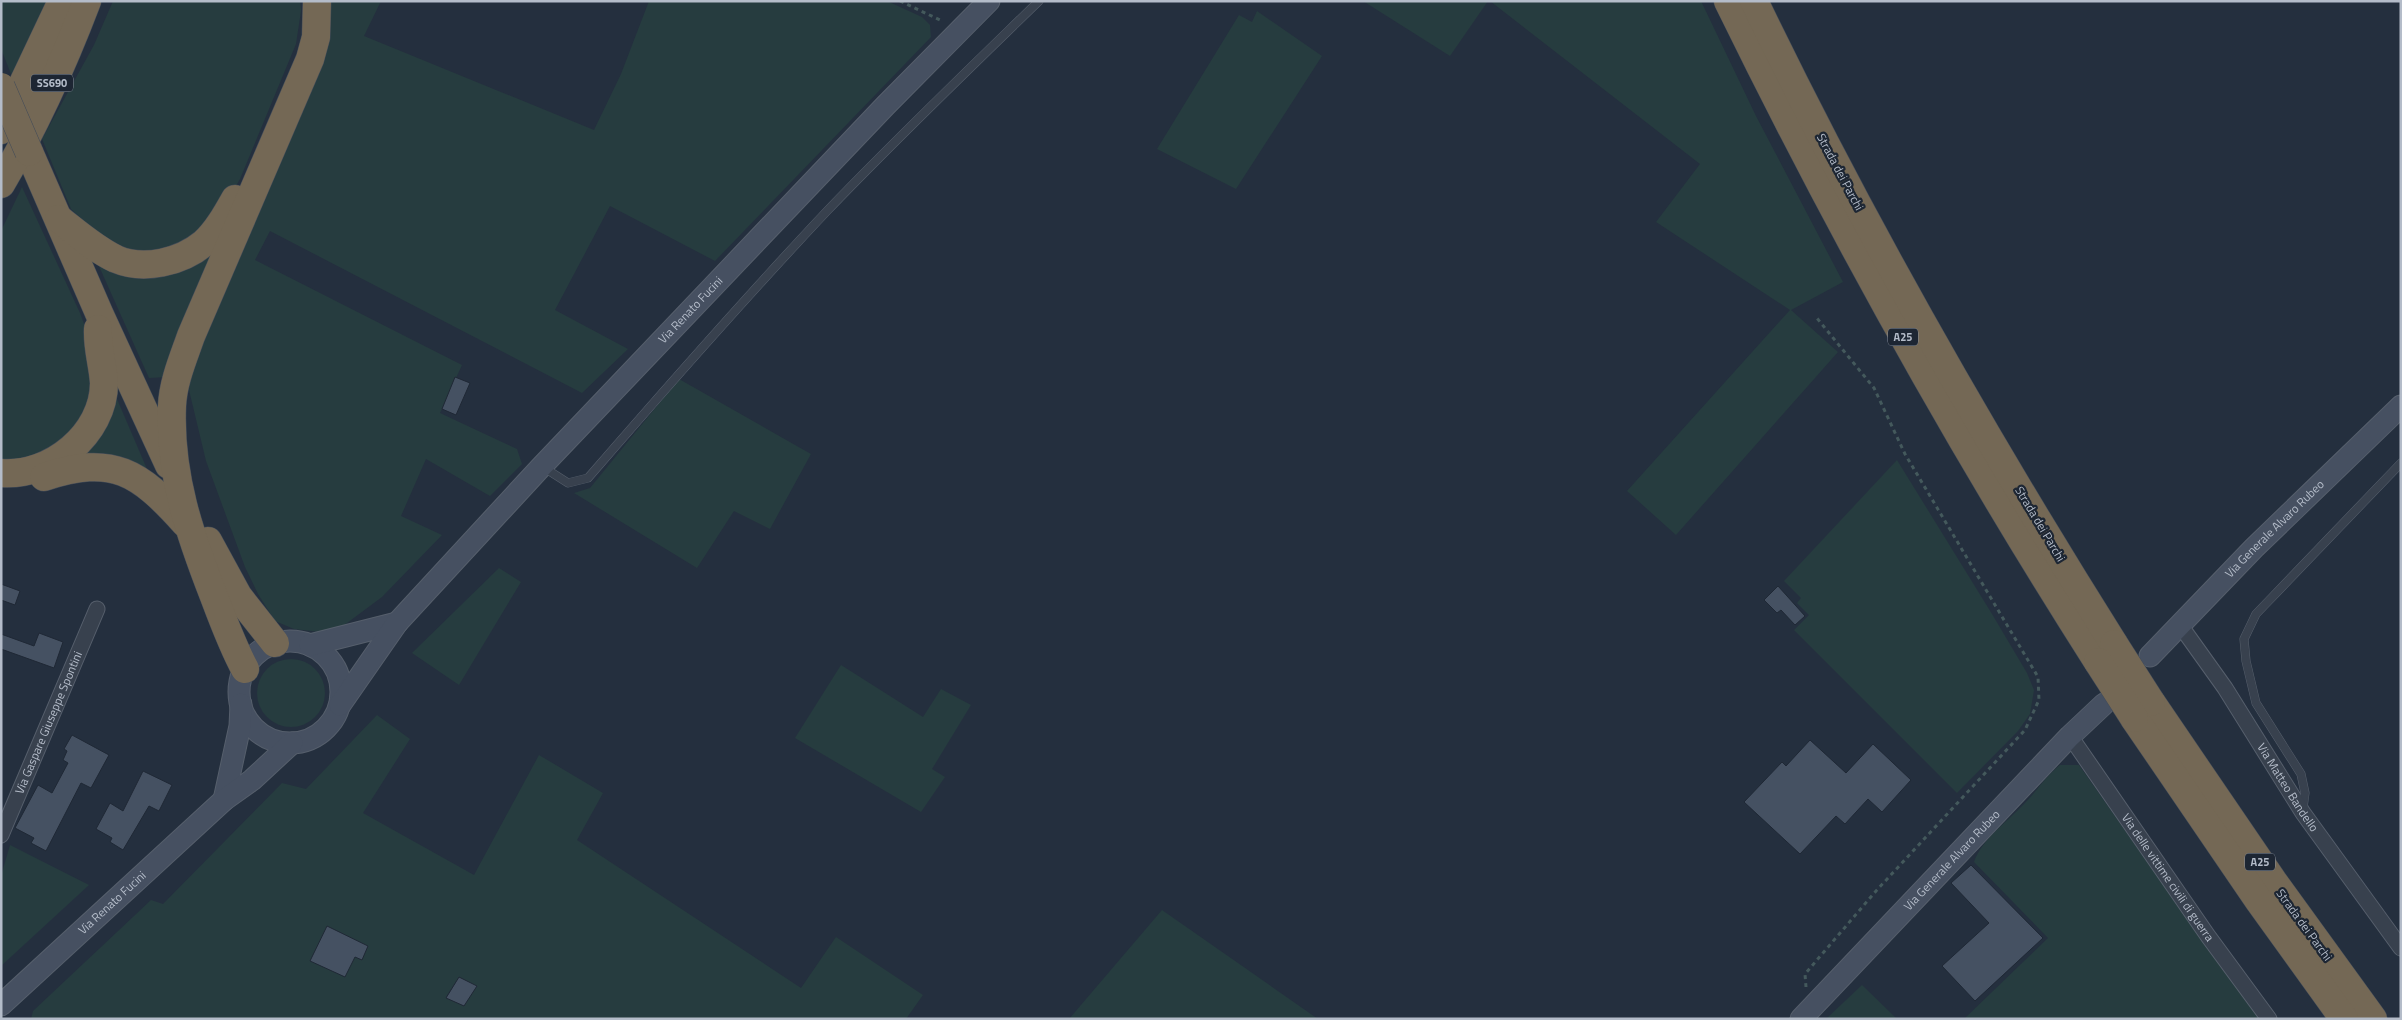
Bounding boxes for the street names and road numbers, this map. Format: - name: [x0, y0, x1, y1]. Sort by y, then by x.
- road number: SS690: [31, 75, 73, 92]
- street label: Strada dei Parchi: [1812, 130, 1869, 214]
- street label: Via Renato Fucini: [653, 272, 727, 348]
- road number: A25: [1888, 328, 1918, 346]
- street label: Via Generale Alvaro Rubeo: [2220, 475, 2328, 582]
- street label: Strada dei Parchi: [2010, 482, 2070, 565]
- street label: Via Gaspare Giuseppe Spontini: [10, 648, 87, 797]
- street label: Via Matteo Bandello: [2253, 739, 2324, 836]
- street label: Via Generale Alvaro Rubeo: [1899, 805, 2004, 915]
- street label: Via delle vittime civili di guerra: [2117, 809, 2219, 945]
- road number: A25: [2245, 854, 2275, 870]
- street label: Via Renato Fucini: [73, 866, 150, 939]
- street label: Strada dei Parchi: [2272, 885, 2337, 965]

